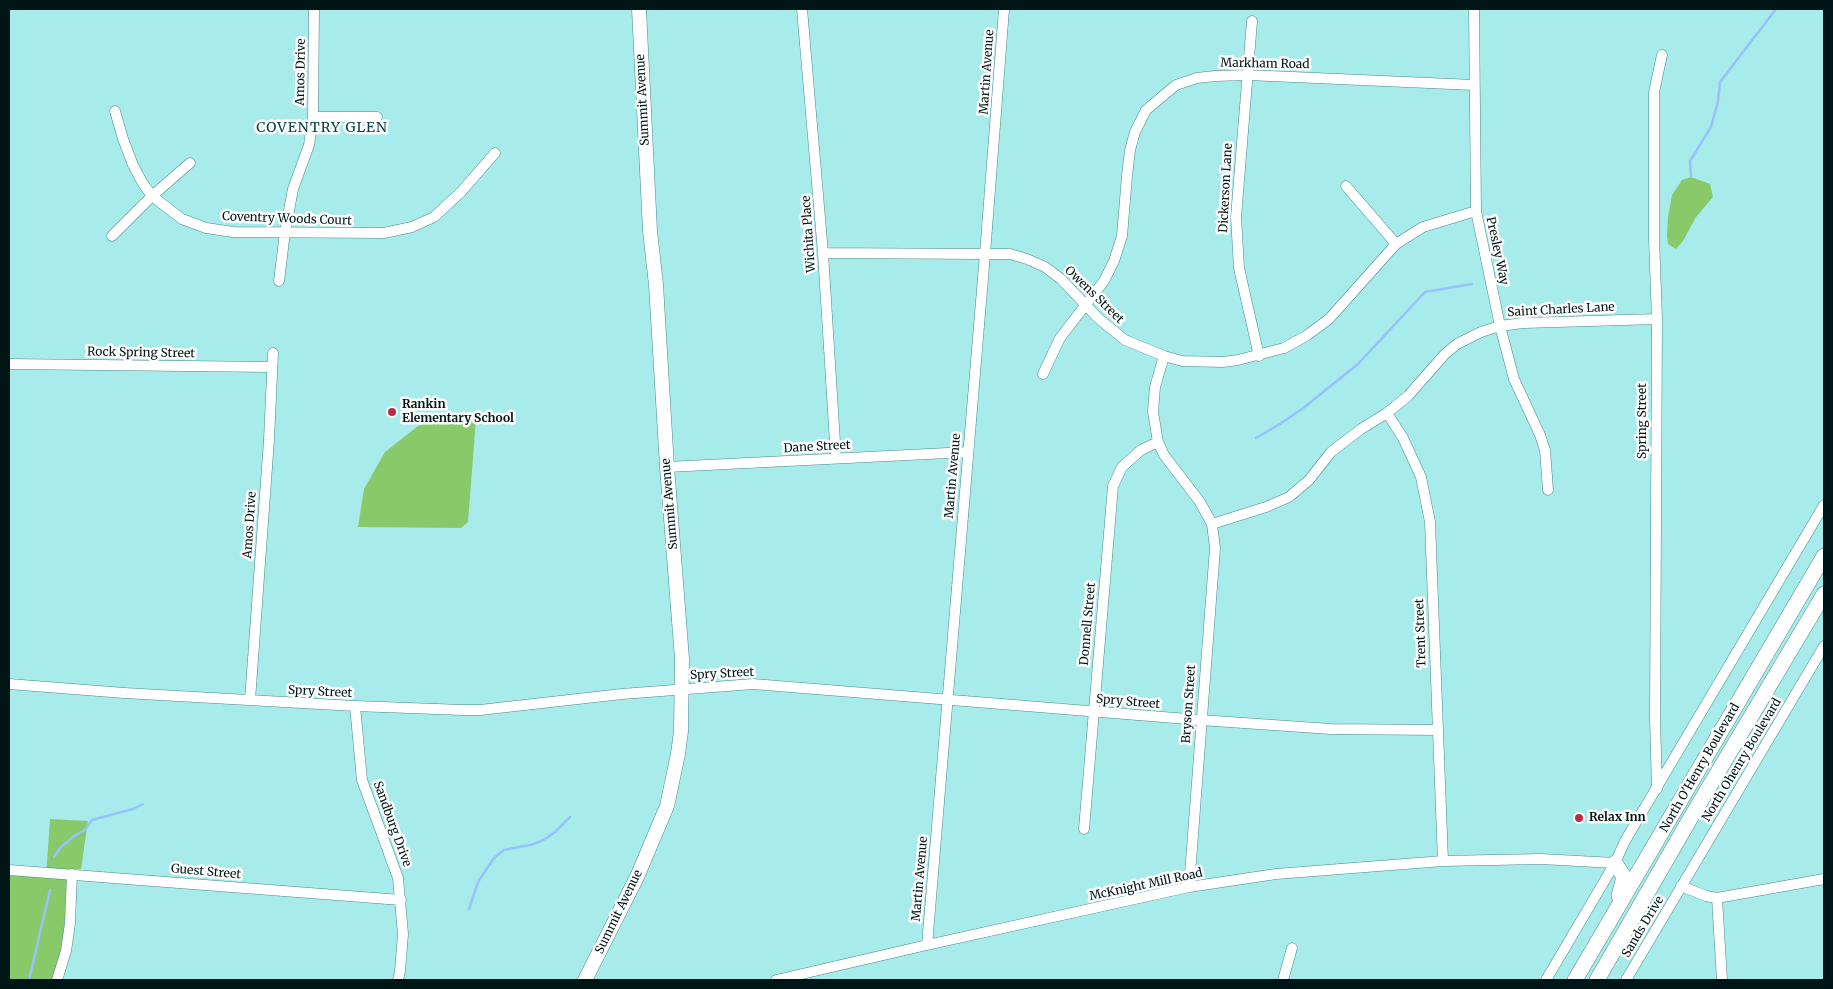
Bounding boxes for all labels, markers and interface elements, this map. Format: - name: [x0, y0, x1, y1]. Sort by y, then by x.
- street label: Martin Avenue: [977, 29, 997, 115]
- street label: Amos Drive: [293, 38, 309, 106]
- street label: Summit Avenue: [633, 54, 653, 146]
- street label: Markham Road: [1220, 56, 1310, 72]
- district label: COVENTRY GLEN: [255, 120, 389, 136]
- street label: Dickerson Lane: [1216, 143, 1236, 233]
- street label: Wichita Place: [799, 195, 819, 273]
- street label: Coventry Woods Court: [222, 210, 352, 228]
- street label: Presley Way: [1483, 216, 1511, 286]
- street label: Owens Street: [1062, 263, 1126, 327]
- street label: Saint Charles Lane: [1507, 300, 1615, 320]
- street label: Rock Spring Street: [87, 345, 195, 361]
- street label: Spring Street: [1636, 383, 1650, 459]
- place label: Rankin Elementary School: [402, 398, 514, 426]
- marker: Rankin Elementary School: [386, 406, 398, 418]
- street label: Martin Avenue: [942, 433, 964, 519]
- street label: Dane Street: [783, 438, 851, 456]
- street label: Summit Avenue: [659, 458, 681, 550]
- street label: Amos Drive: [240, 491, 260, 559]
- street label: Donnell Street: [1077, 582, 1099, 666]
- street label: Trent Street: [1413, 598, 1429, 668]
- street label: Bryson Street: [1179, 664, 1199, 744]
- street label: Spry Street: [690, 665, 754, 683]
- street label: Spry Street: [288, 683, 352, 701]
- street label: Spry Street: [1095, 692, 1161, 712]
- street label: North Ohenry Boulevard: [1699, 696, 1785, 824]
- street label: North O'Henry Boulevard: [1657, 701, 1743, 835]
- street label: Sandburg Drive: [370, 779, 414, 869]
- place label: Relax Inn: [1589, 811, 1646, 825]
- marker: Relax Inn: [1573, 812, 1585, 824]
- street label: Martin Avenue: [909, 836, 931, 922]
- street label: Guest Street: [170, 862, 242, 882]
- street label: McKnight Mill Road: [1088, 866, 1204, 904]
- street label: Summit Avenue: [592, 868, 646, 956]
- street label: Sands Drive: [1619, 894, 1667, 960]

